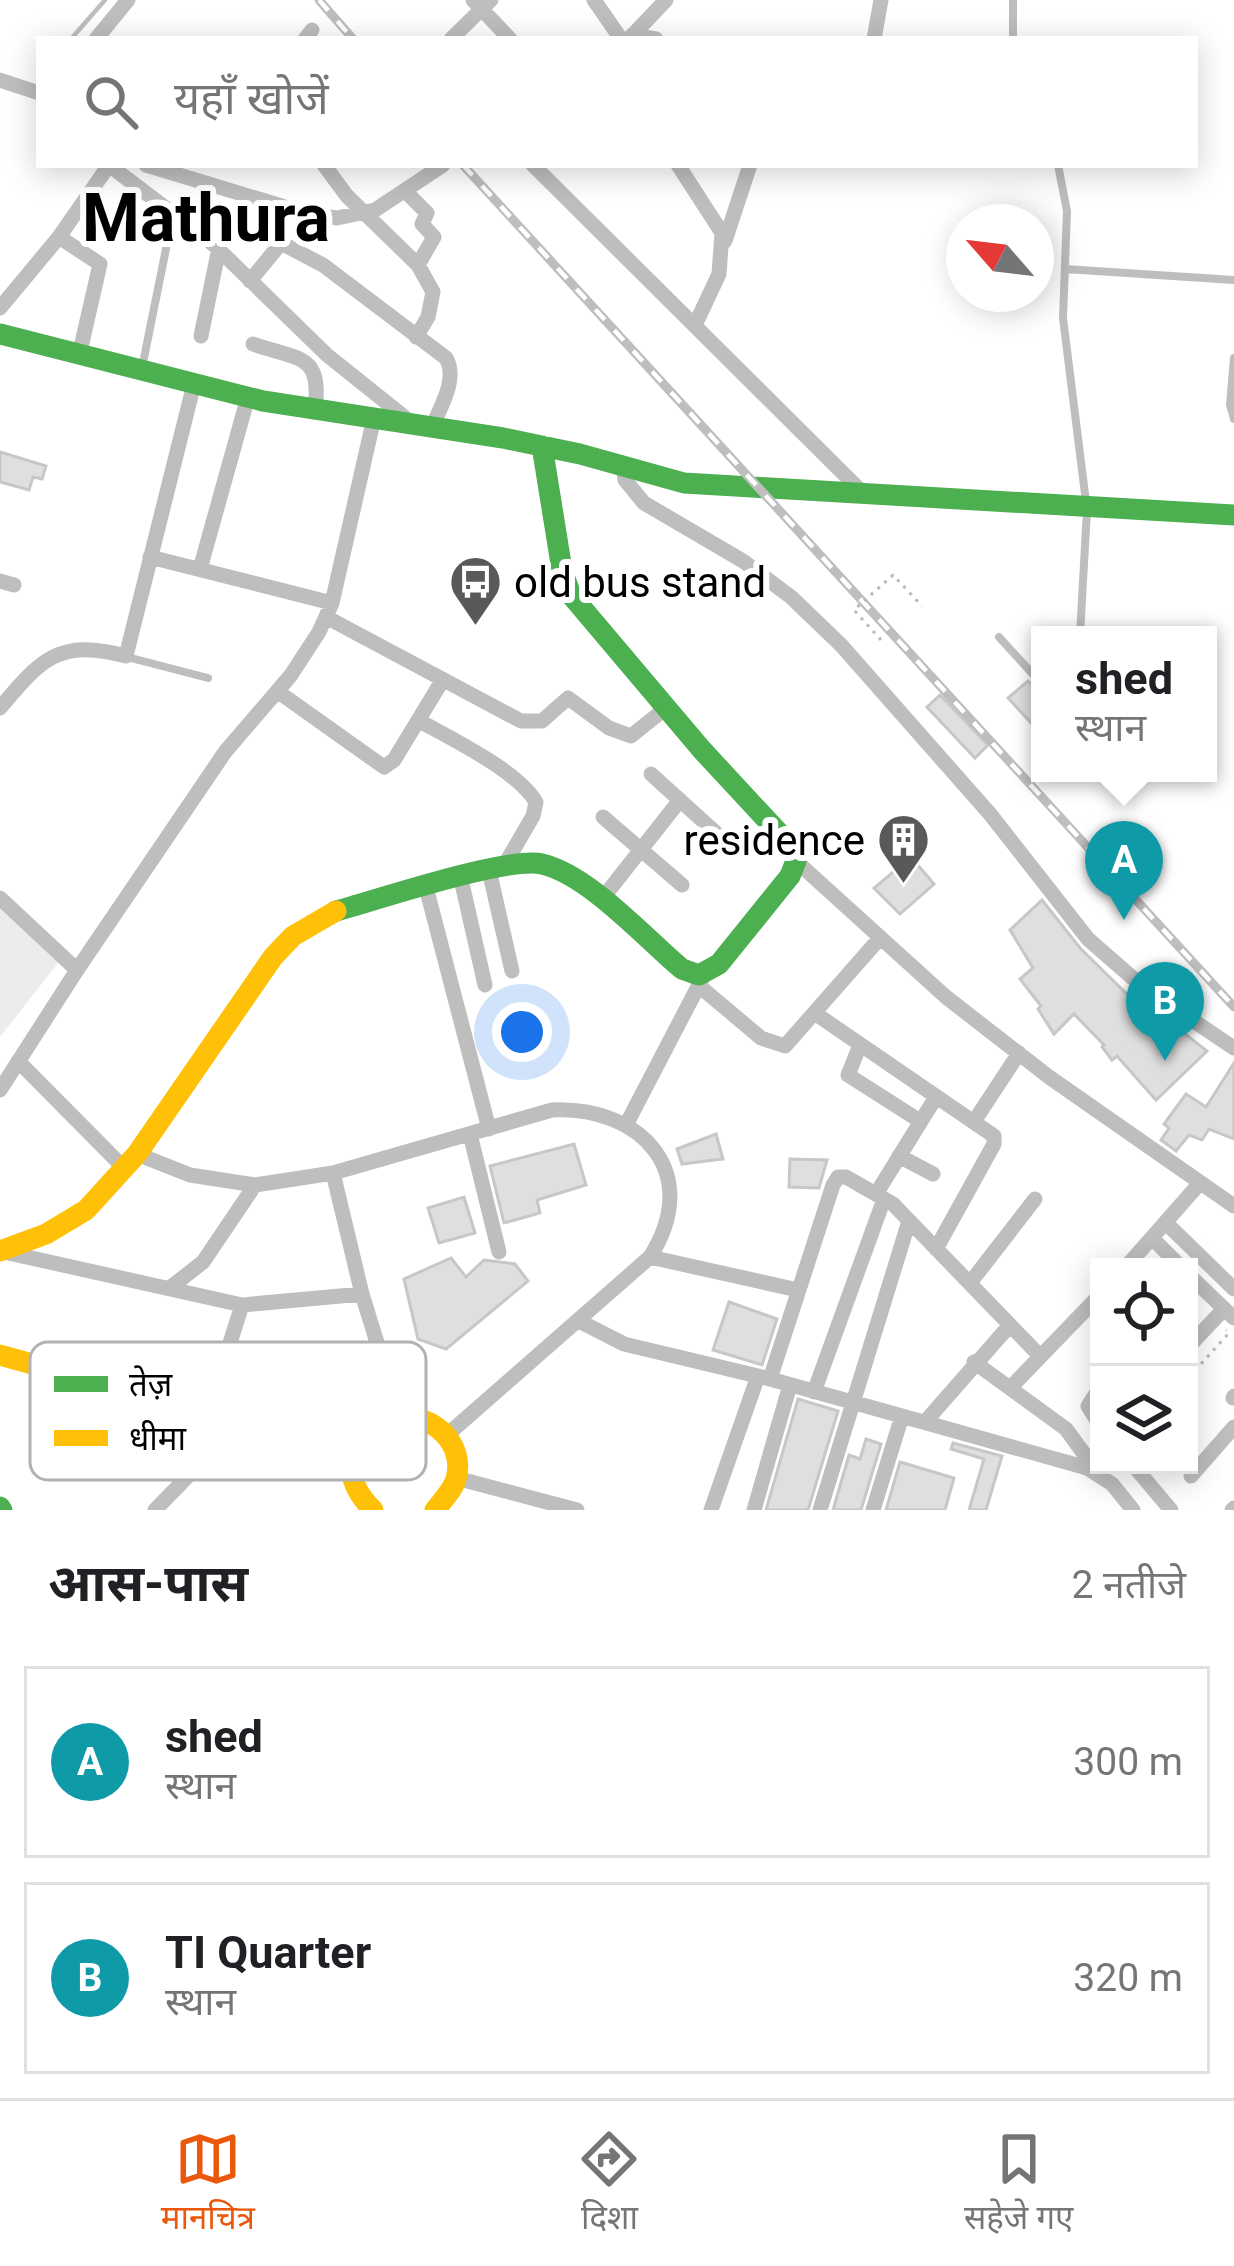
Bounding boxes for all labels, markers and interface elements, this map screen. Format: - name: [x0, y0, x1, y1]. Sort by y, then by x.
- search box: [36, 36, 1198, 168]
- icon: search: [78, 69, 144, 135]
- text: यहाँ खोजें: [174, 72, 329, 125]
- district label: Mathura: [82, 180, 330, 257]
- north arrow: [946, 204, 1054, 312]
- bus stop icon: old bus stand: [447, 554, 503, 628]
- place label: old bus stand: [514, 558, 766, 607]
- popup: [1031, 626, 1217, 782]
- text: shed: [1075, 652, 1173, 705]
- text: स्थान: [1075, 705, 1146, 751]
- building icon: residence: [876, 812, 932, 886]
- place label: residence: [684, 816, 865, 865]
- pin: A: [1085, 821, 1163, 920]
- pin: B: [1126, 962, 1204, 1061]
- your location: [492, 1002, 552, 1062]
- map controls: [1090, 1258, 1198, 1474]
- button: locate: [1090, 1258, 1198, 1366]
- legend: [30, 1342, 426, 1480]
- text: तेज़: [129, 1365, 173, 1404]
- button: layers: [1090, 1366, 1198, 1474]
- text: धीमा: [129, 1419, 188, 1458]
- text: आस-पास: [48, 1554, 248, 1613]
- text: 2 नतीजे: [1071, 1562, 1186, 1608]
- text: shed: [165, 1710, 263, 1763]
- text: A: [77, 1739, 103, 1785]
- text: 300 m: [1073, 1739, 1183, 1785]
- text: स्थान: [165, 1763, 236, 1809]
- text: TI Quarter: [165, 1926, 371, 1979]
- text: B: [78, 1955, 102, 2001]
- text: 320 m: [1073, 1955, 1183, 2001]
- text: स्थान: [165, 1979, 236, 2025]
- tab: मानचित्र: [161, 2126, 255, 2242]
- tab: दिशा: [576, 2126, 642, 2242]
- tab: सहेजे गए: [964, 2126, 1073, 2242]

